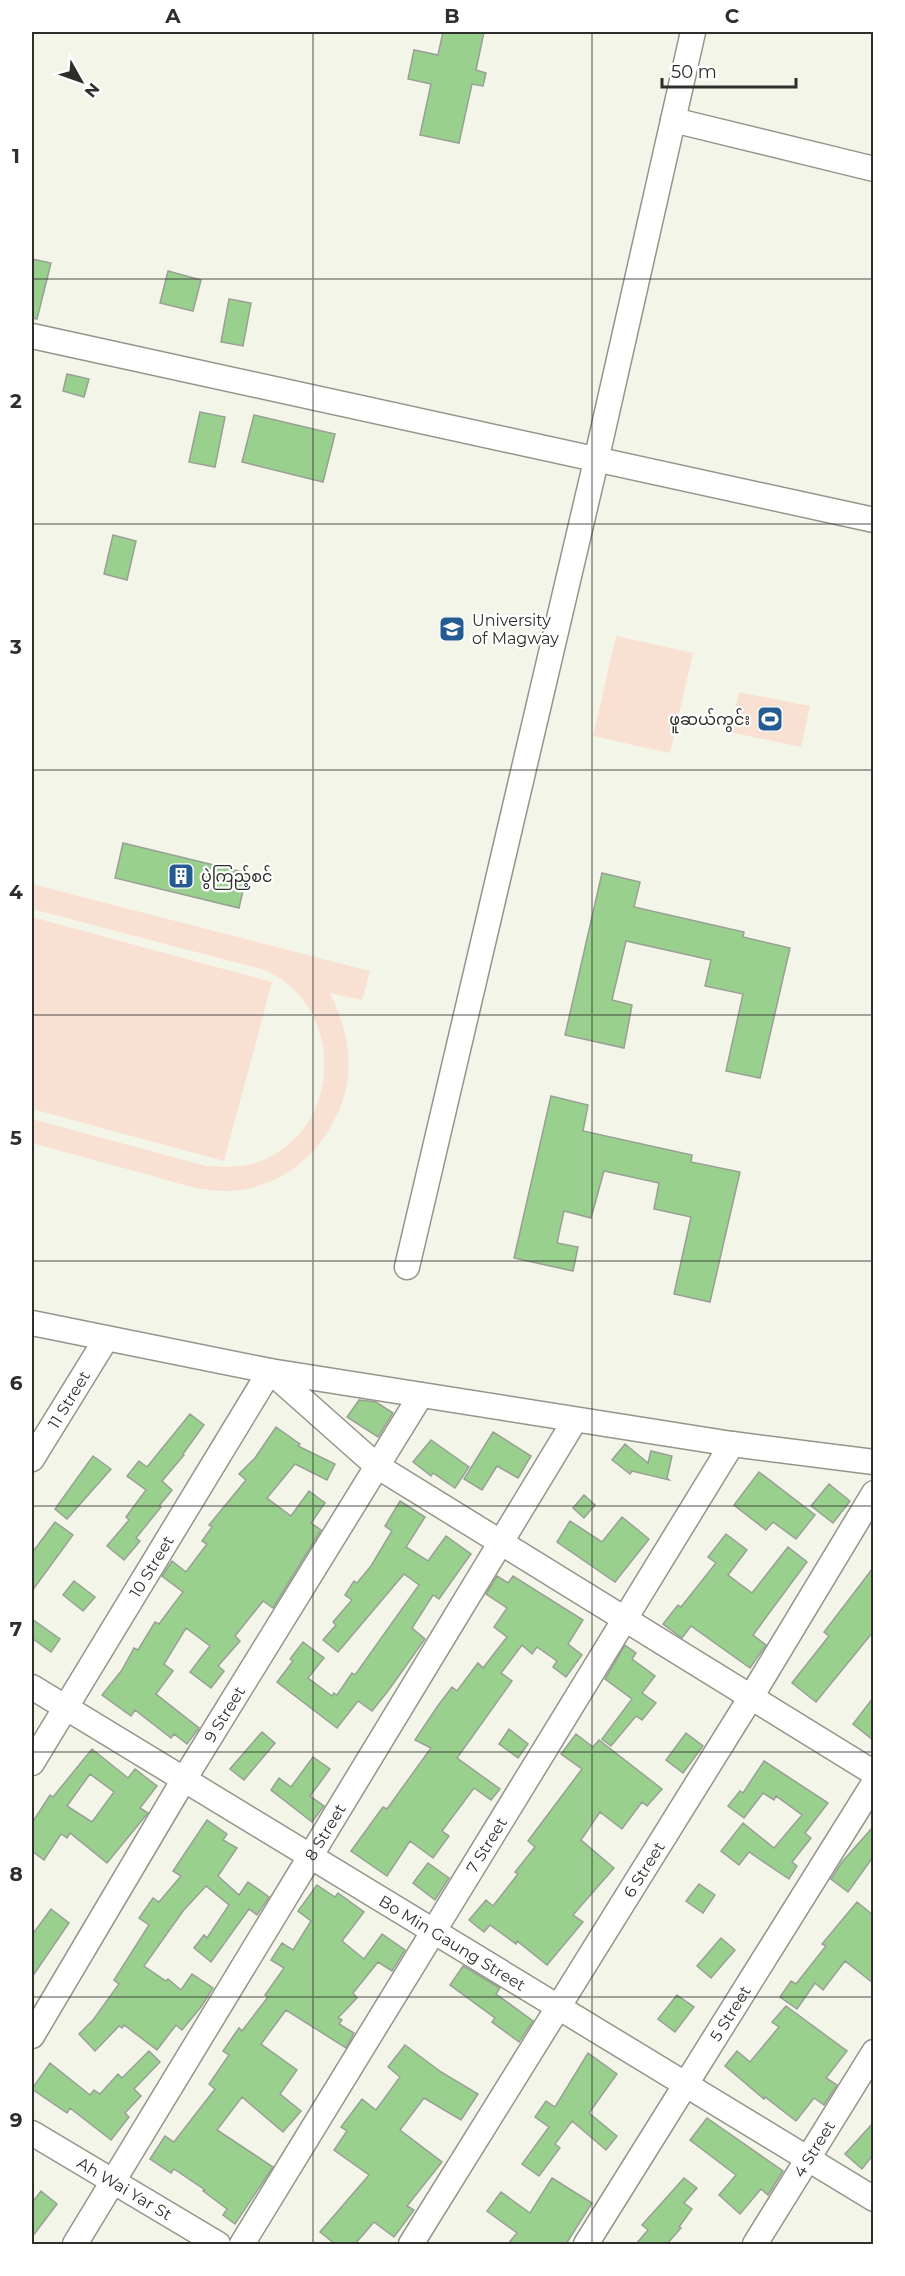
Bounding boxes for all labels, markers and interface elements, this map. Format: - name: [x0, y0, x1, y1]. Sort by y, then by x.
- text: A: [164, 4, 181, 28]
- text: B: [444, 4, 460, 28]
- text: C: [725, 4, 740, 28]
- north arrow: [51, 51, 111, 111]
- scale bar: [662, 51, 796, 89]
- text: 50 m: [671, 61, 717, 83]
- text: N: [81, 79, 104, 101]
- text: 1: [12, 144, 20, 168]
- text: 2: [10, 389, 22, 413]
- place label: University of Magway: [472, 611, 559, 648]
- school or university icon: University of Magway: [437, 614, 467, 644]
- text: 3: [9, 635, 22, 659]
- sports icon: ဖူဆယ်ကွင်း: [755, 704, 785, 734]
- place label: ဖူဆယ်ကွင်း: [669, 708, 750, 734]
- building icon: ပွဲကြည့်စင်: [166, 861, 196, 891]
- place label: ပွဲကြည့်စင်: [201, 865, 272, 890]
- text: 4: [9, 880, 23, 904]
- text: 5: [10, 1126, 22, 1150]
- street label: 11 Street: [44, 1367, 94, 1432]
- text: 6: [10, 1371, 23, 1395]
- street label: 10 Street: [126, 1532, 178, 1601]
- text: 7: [10, 1617, 22, 1641]
- street label: 9 Street: [200, 1682, 249, 1746]
- street label: 8 Street: [301, 1800, 350, 1864]
- street label: 7 Street: [463, 1813, 511, 1877]
- street label: 6 Street: [620, 1838, 669, 1901]
- text: 8: [9, 1862, 23, 1886]
- street label: Bo Min Gaung Street: [375, 1891, 529, 1995]
- street label: 5 Street: [706, 1982, 755, 2045]
- text: 9: [10, 2108, 22, 2132]
- street label: 4 Street: [790, 2117, 839, 2181]
- street label: Ah Wai Yar St: [74, 2153, 176, 2225]

